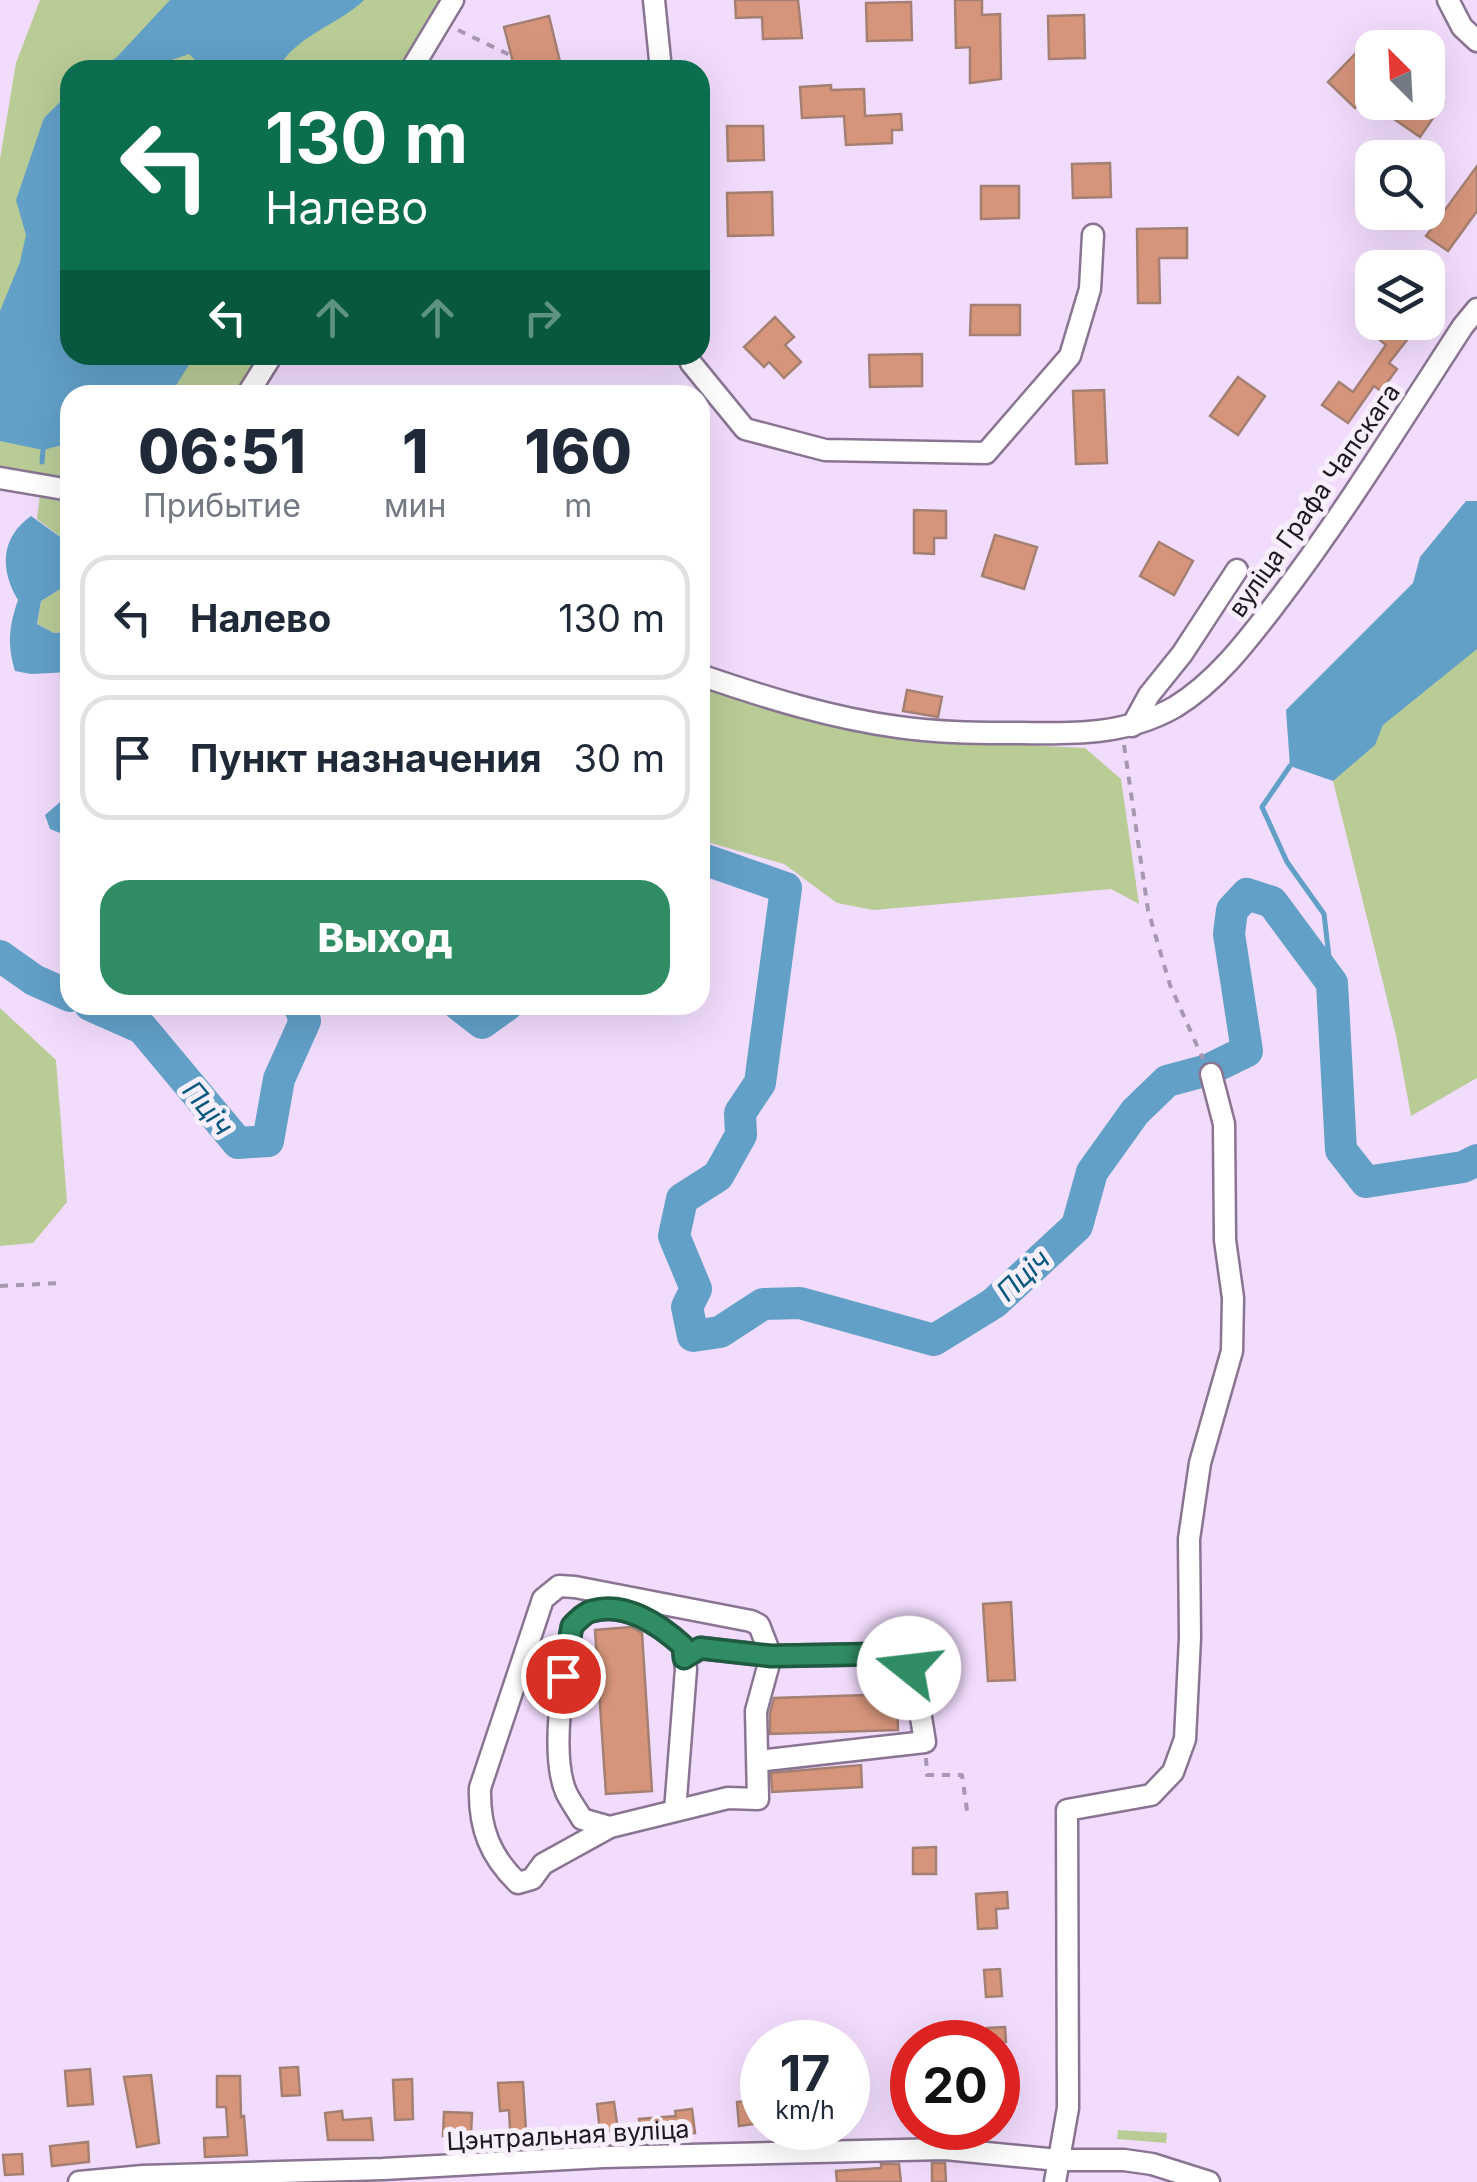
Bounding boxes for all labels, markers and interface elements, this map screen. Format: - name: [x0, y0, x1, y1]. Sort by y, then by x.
- north arrow: [1355, 30, 1445, 120]
- map controls: [1355, 30, 1445, 340]
- text: 130 m: [265, 95, 468, 180]
- icon: left: [100, 100, 230, 230]
- button: search: [1355, 140, 1445, 230]
- text: Налево: [265, 180, 428, 235]
- button: layers: [1355, 250, 1445, 340]
- icon: left: [200, 290, 255, 345]
- icon: ahead: [305, 290, 360, 345]
- icon: ahead: [410, 290, 465, 345]
- icon: right: [515, 290, 570, 345]
- street label: вуліца Графа Чапскага: [1222, 378, 1406, 622]
- text: 06:51: [138, 415, 306, 487]
- text: 1: [402, 415, 428, 487]
- text: 160: [524, 415, 632, 487]
- text: Прибытие: [143, 486, 301, 525]
- text: мин: [384, 486, 446, 525]
- text: m: [564, 486, 592, 525]
- icon: left: [105, 590, 160, 645]
- text: Налево: [190, 595, 331, 641]
- text: 130 m: [558, 595, 665, 641]
- icon: arrive: [105, 730, 160, 785]
- text: Пункт назначения: [190, 735, 542, 781]
- text: 30 m: [574, 735, 665, 781]
- button: Выход: [100, 880, 670, 995]
- water label: Пціч: [176, 1074, 240, 1142]
- water label: Пціч: [989, 1242, 1057, 1308]
- position arrow: [857, 1616, 961, 1720]
- pin: [521, 1634, 606, 1719]
- icon: arrive: [536, 1649, 591, 1704]
- speed limit sign: 20: [890, 2020, 1020, 2150]
- text: 17: [780, 2043, 830, 2103]
- text: km/h: [775, 2095, 835, 2125]
- street label: Цэнтральная вуліца: [446, 2114, 690, 2156]

